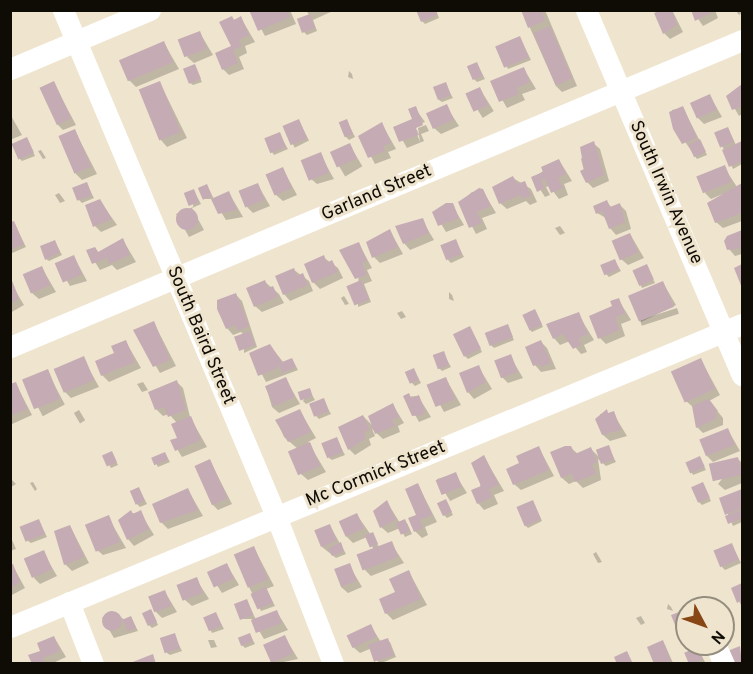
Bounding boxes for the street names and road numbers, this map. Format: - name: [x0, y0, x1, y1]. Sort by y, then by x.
- street label: South Irwin Avenue: [624, 118, 706, 268]
- street label: Garland Street: [319, 161, 435, 227]
- street label: South Baird Street: [161, 264, 239, 408]
- street label: Mc Cormick Street: [303, 437, 449, 513]

